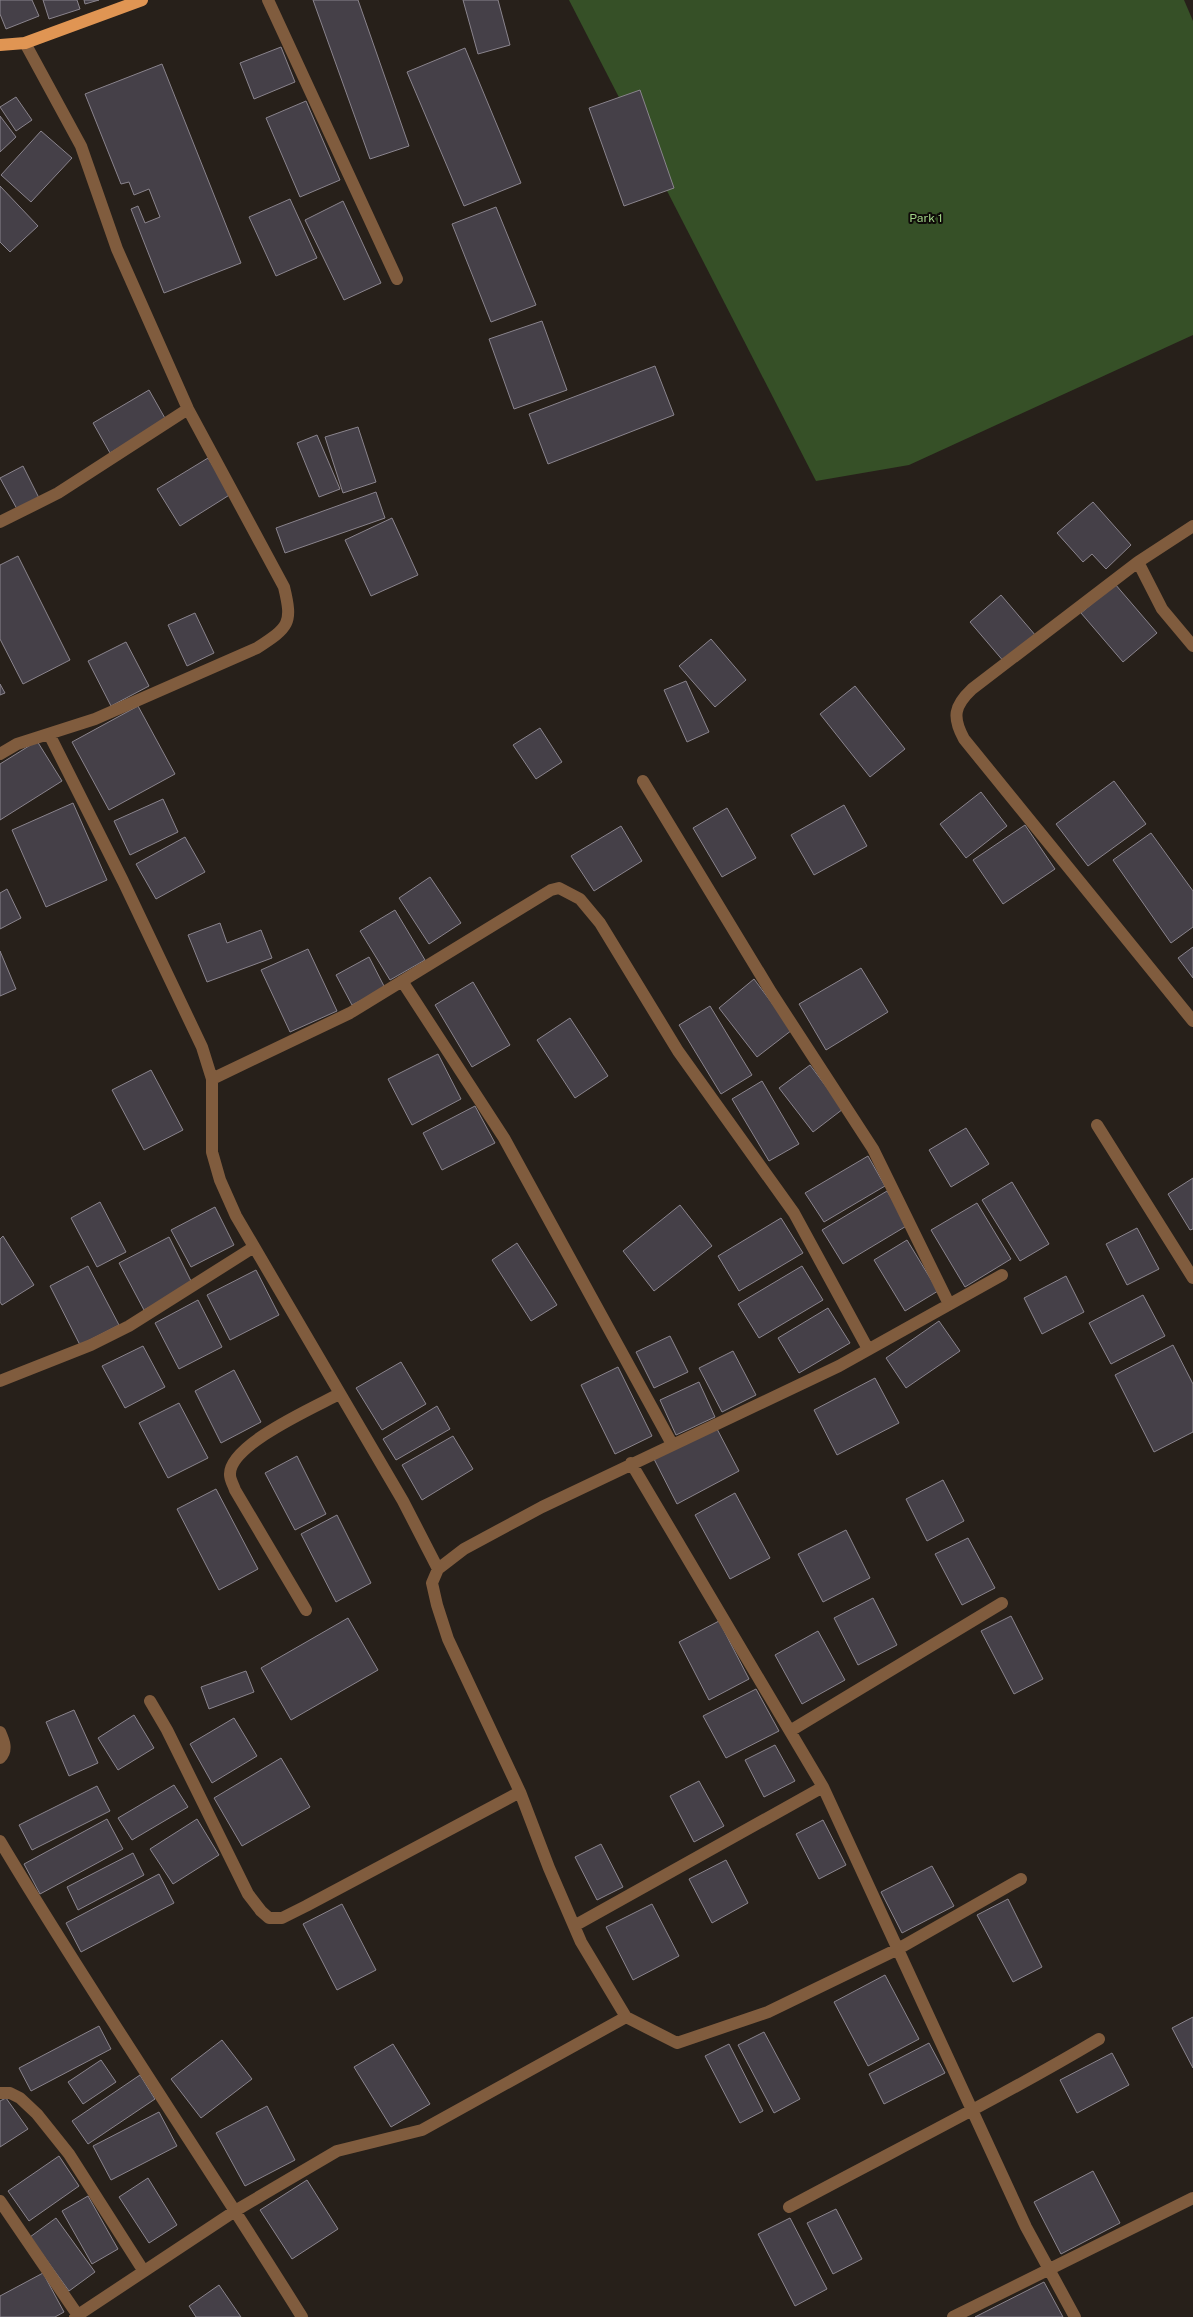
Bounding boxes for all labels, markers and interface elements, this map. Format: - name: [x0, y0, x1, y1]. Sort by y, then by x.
- park label: Park 1: [909, 211, 943, 225]

